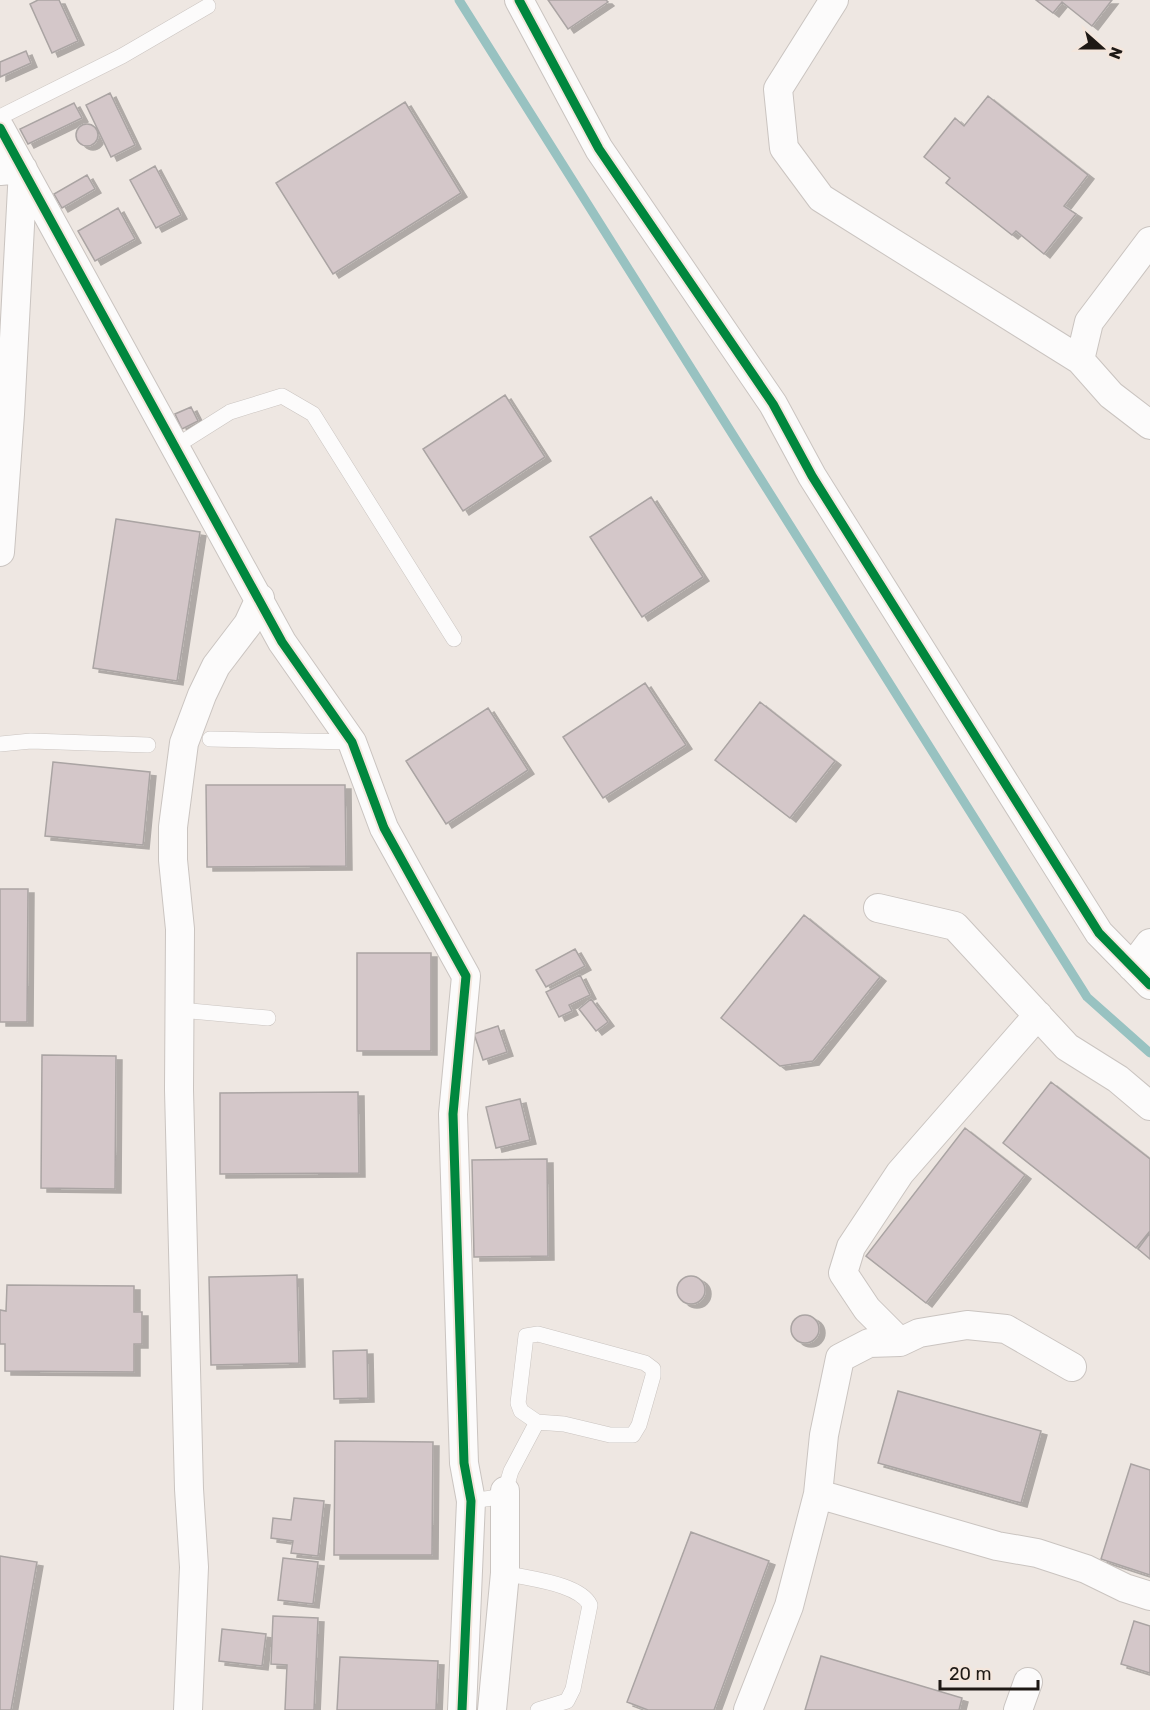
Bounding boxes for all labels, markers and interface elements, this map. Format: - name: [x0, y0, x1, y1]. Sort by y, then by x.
- north arrow: [1072, 18, 1132, 78]
- text: N: [1105, 44, 1126, 62]
- scale bar: [940, 1653, 1038, 1691]
- text: 20 m: [949, 1663, 991, 1685]

